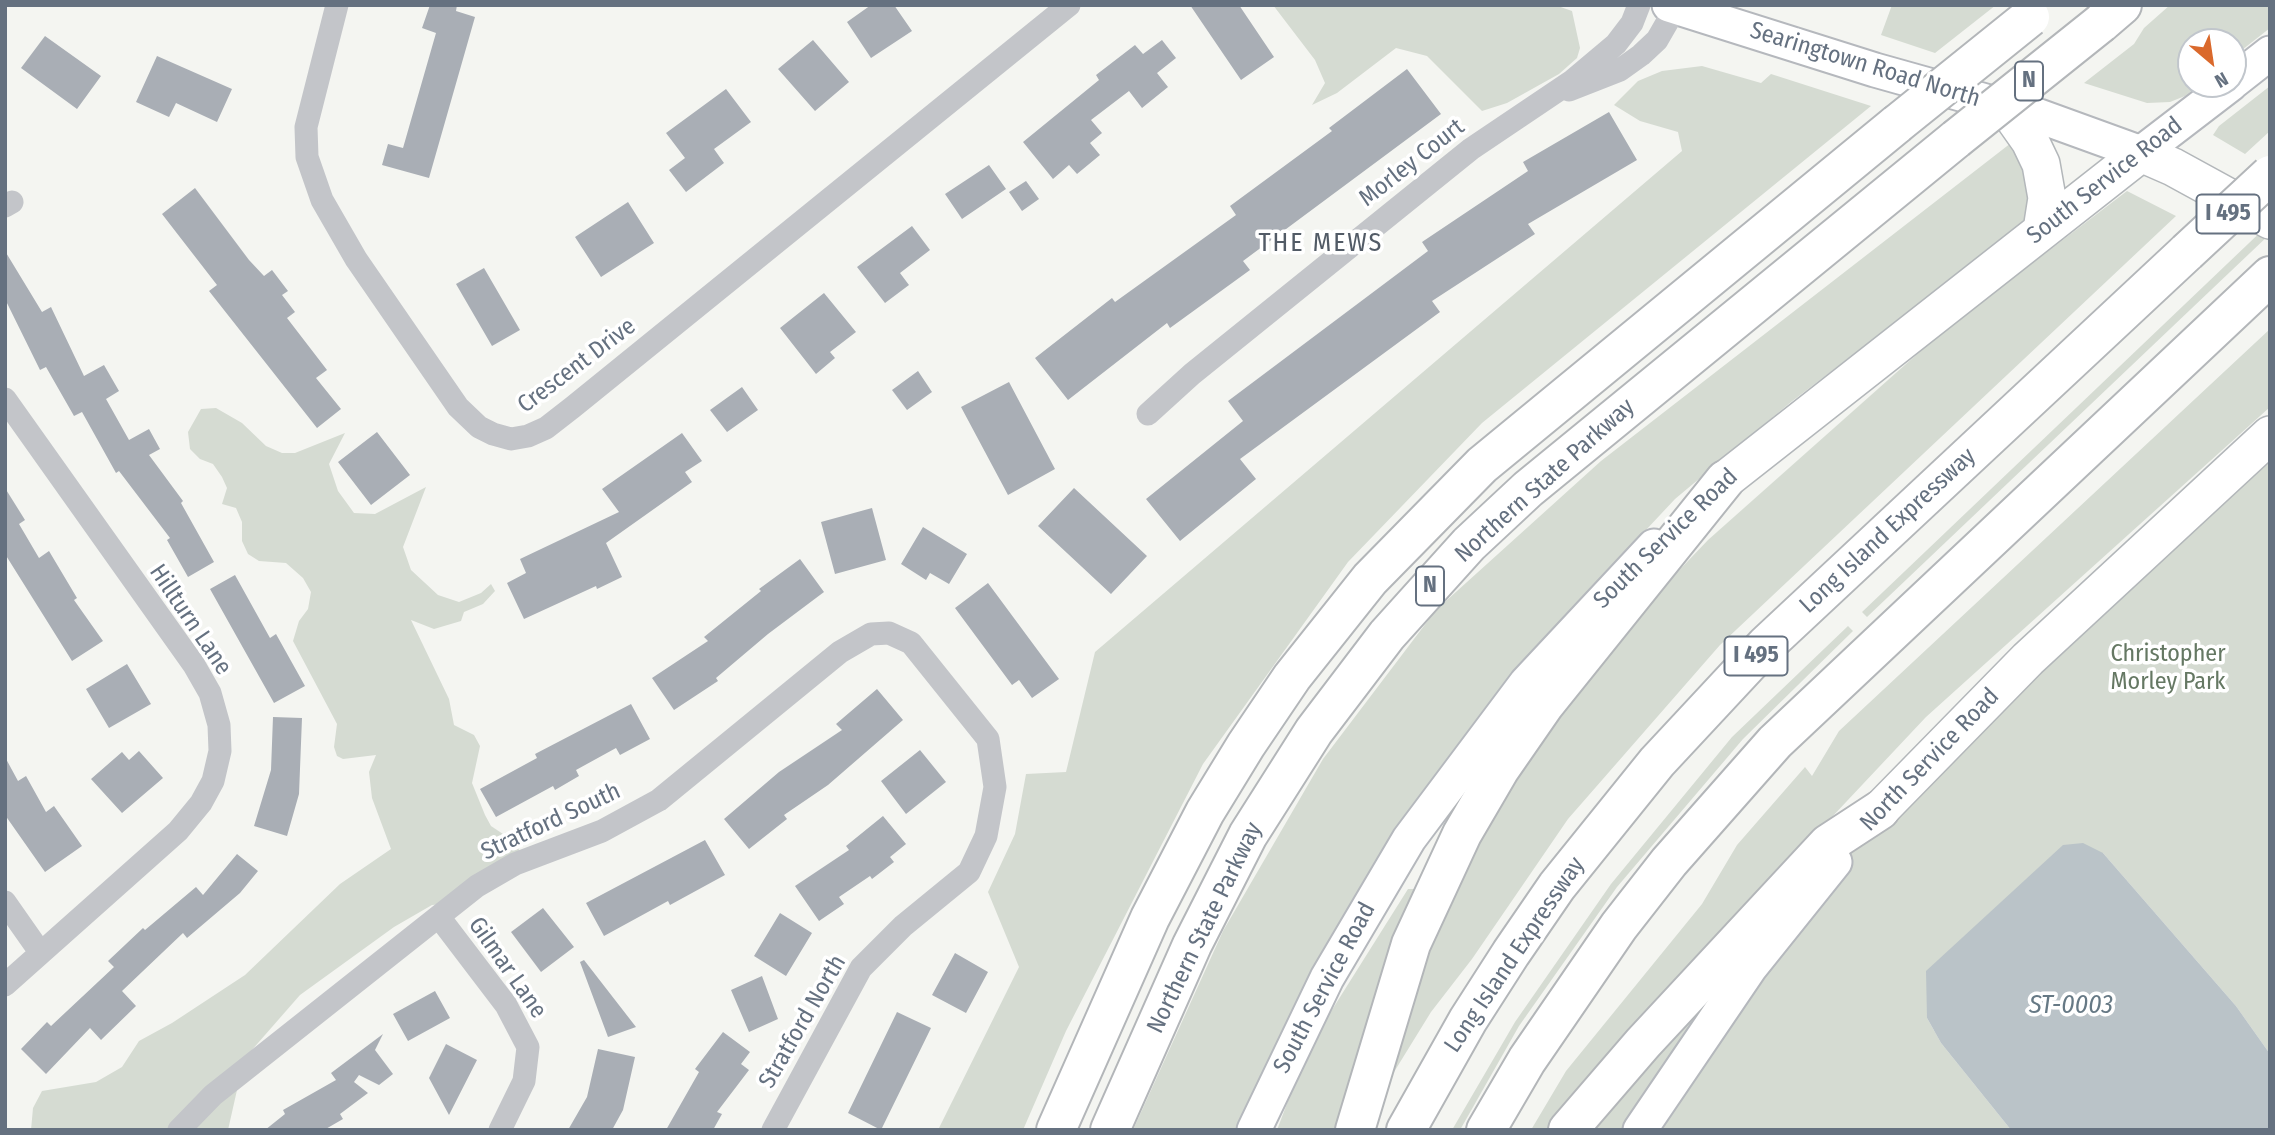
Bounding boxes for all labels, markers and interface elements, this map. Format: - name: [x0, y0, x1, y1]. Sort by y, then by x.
- street label: Searingtown Road North: [1746, 16, 1984, 114]
- north arrow: [2177, 28, 2247, 98]
- road number: N: [2015, 61, 2043, 100]
- text: N: [2211, 67, 2232, 93]
- street label: South Service Road: [2022, 111, 2188, 251]
- street label: Morley Court: [1354, 113, 1470, 213]
- road number: I 495: [2196, 195, 2260, 234]
- district label: THE MEWS: [1260, 228, 1382, 260]
- street label: Crescent Drive: [512, 312, 642, 420]
- street label: Northern State Parkway: [1450, 393, 1640, 569]
- street label: Long Island Expressway: [1794, 442, 1982, 620]
- street label: South Service Road: [1588, 463, 1744, 615]
- street label: Hillturn Lane: [143, 559, 237, 681]
- road number: N: [1416, 566, 1444, 606]
- road number: I 495: [1724, 636, 1788, 676]
- park label: Christopher Morley Park: [2110, 640, 2226, 696]
- street label: North Service Road: [1854, 683, 2006, 837]
- street label: Stratford South: [477, 777, 625, 867]
- street label: Northern State Parkway: [1141, 818, 1269, 1038]
- street label: Long Island Expressway: [1439, 852, 1591, 1058]
- street label: South Service Road: [1268, 898, 1382, 1078]
- street label: Gilmar Lane: [462, 912, 552, 1024]
- street label: Stratford North: [753, 950, 853, 1094]
- water label: ST-0003: [2029, 990, 2113, 1022]

